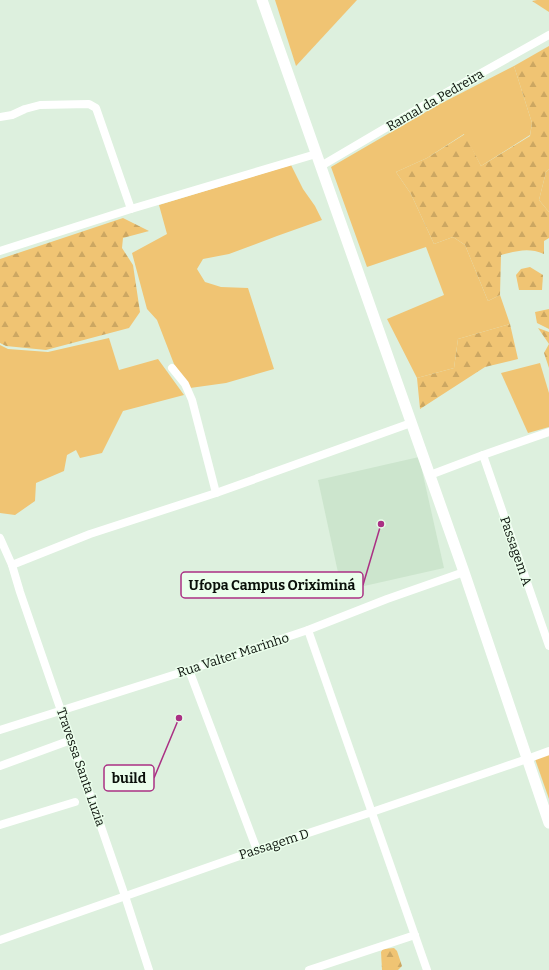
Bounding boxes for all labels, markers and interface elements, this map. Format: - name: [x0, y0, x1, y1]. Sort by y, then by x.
- street label: Ramal da Pedreira: [384, 66, 486, 134]
- street label: Passagem A: [497, 514, 535, 588]
- callout: Ufopa Campus Oriximiná: [181, 572, 363, 598]
- text: Ufopa Campus Oriximiná: [189, 577, 356, 594]
- street label: Rua Valter Marinho: [175, 630, 291, 680]
- street label: Travessa Santa Luzia: [54, 706, 108, 828]
- callout: build: [104, 765, 154, 791]
- text: build: [112, 770, 147, 787]
- street label: Passagem D: [237, 826, 311, 862]

